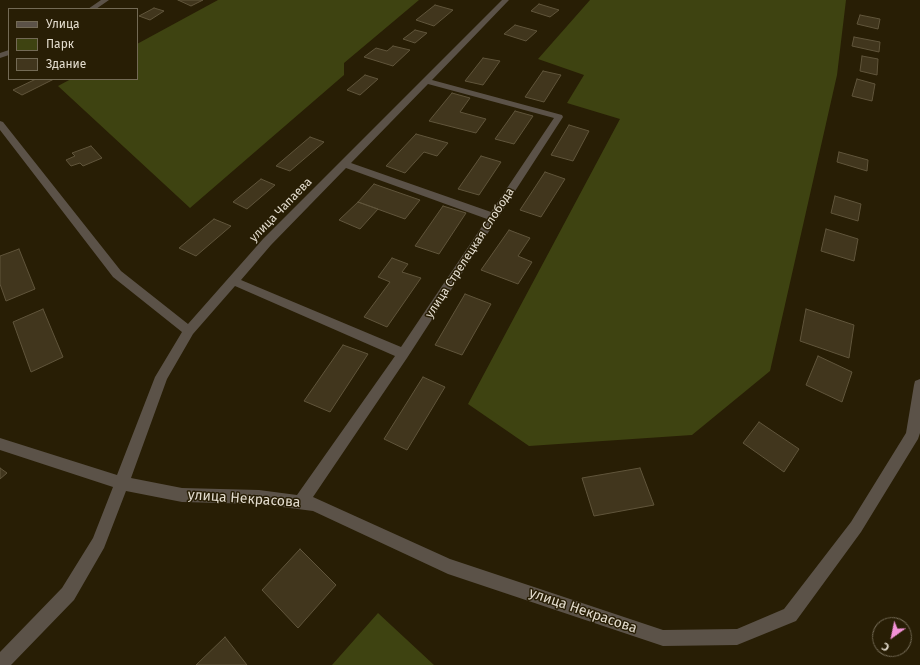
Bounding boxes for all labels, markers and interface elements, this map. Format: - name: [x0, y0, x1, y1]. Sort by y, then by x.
- legend: [8, 8, 138, 80]
- text: Улица: [46, 17, 80, 31]
- text: Парк: [46, 37, 74, 51]
- text: Здание: [46, 57, 86, 71]
- street label: улица Чапаева: [247, 175, 315, 245]
- street label: улица Стрелецкая Слобода: [423, 185, 517, 321]
- street label: улица Некрасова: [187, 487, 301, 511]
- street label: улица Некрасова: [527, 585, 639, 637]
- north arrow: [872, 617, 912, 657]
- text: С: [880, 639, 892, 654]

